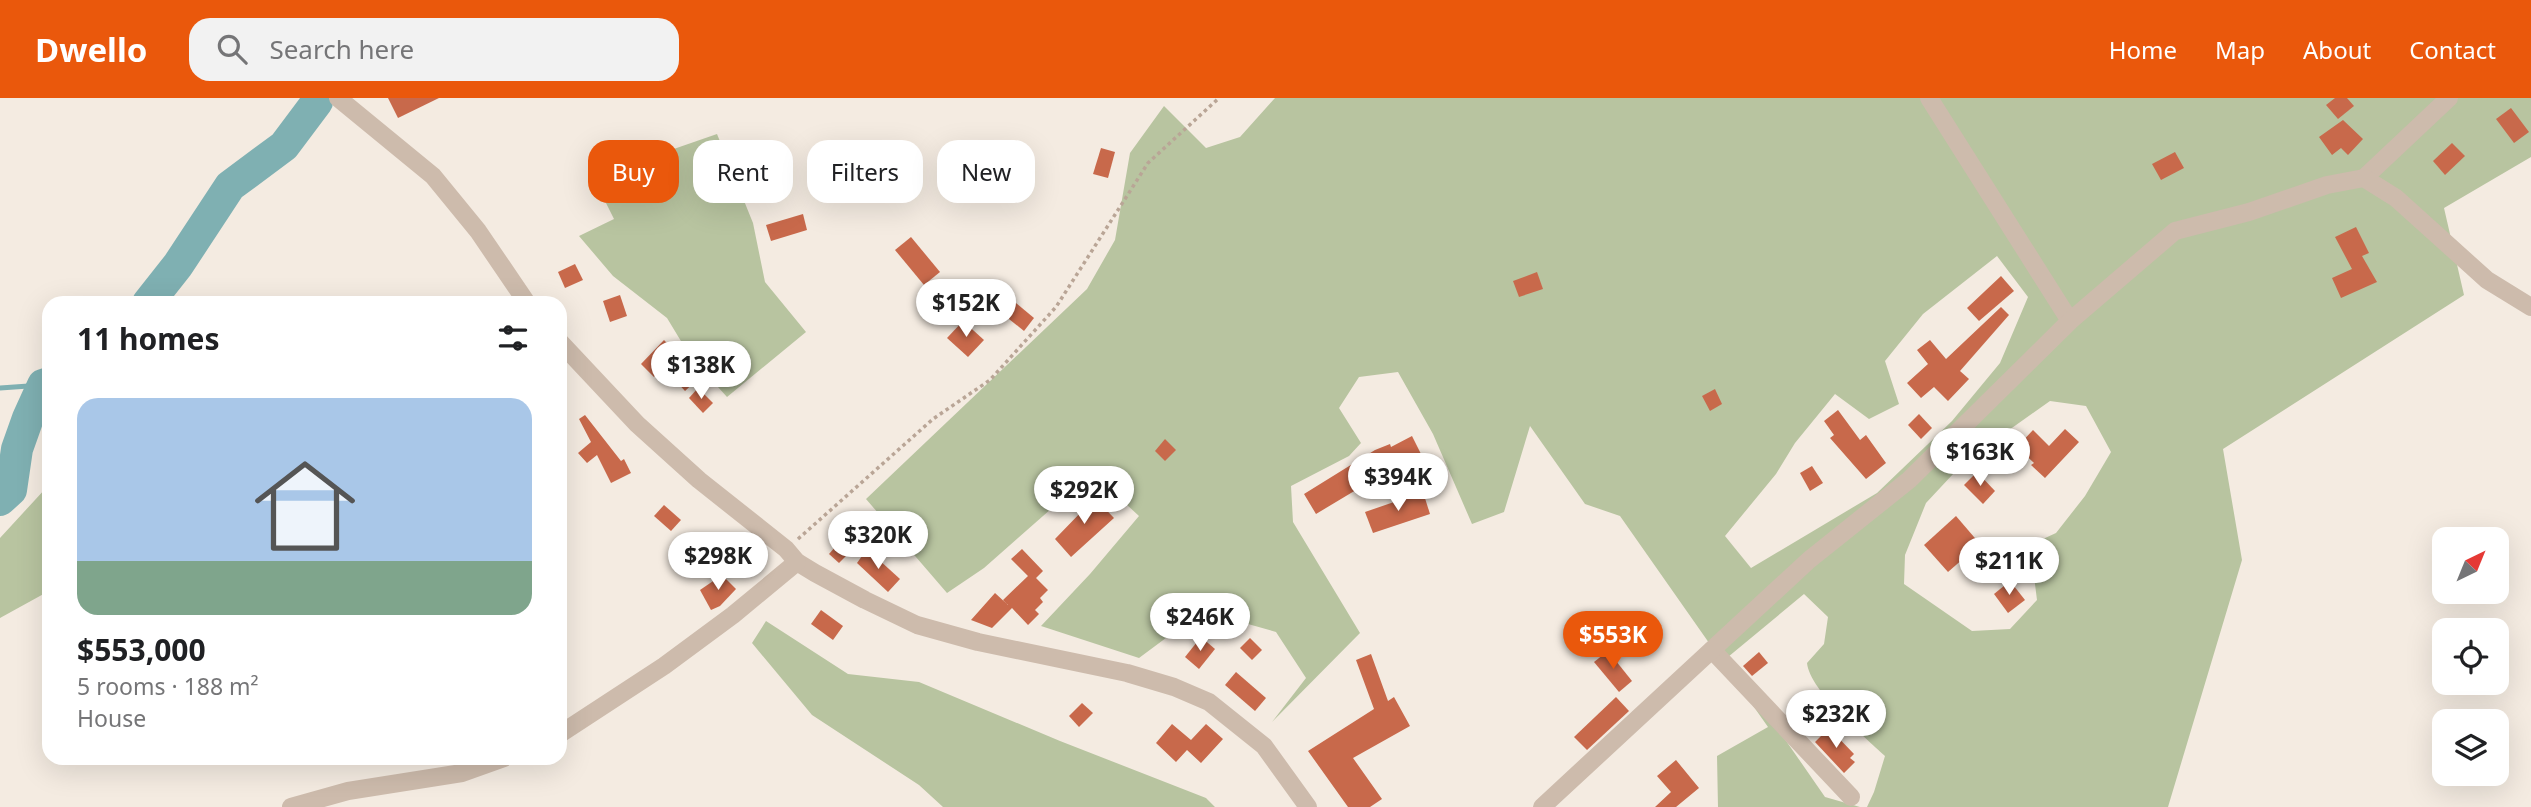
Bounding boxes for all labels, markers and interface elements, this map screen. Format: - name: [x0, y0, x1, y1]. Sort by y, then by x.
- search box: [189, 18, 679, 81]
- text: Dwello: [35, 27, 147, 72]
- icon: search: [213, 30, 251, 68]
- text: Search here: [269, 31, 414, 67]
- text: Home: [2109, 33, 2177, 66]
- text: Map: [2215, 33, 2265, 66]
- text: About: [2303, 33, 2371, 66]
- text: Contact: [2409, 33, 2496, 66]
- chip: Buy: [588, 140, 679, 203]
- chip: Rent: [693, 140, 793, 203]
- chip: Filters: [807, 140, 923, 203]
- chip: New: [937, 140, 1035, 203]
- pin: $152K: [917, 280, 1015, 339]
- text: $152K: [932, 286, 1000, 318]
- text: 11 homes: [77, 318, 220, 359]
- icon: filters: [494, 319, 532, 357]
- pin: $138K: [652, 342, 750, 401]
- text: $138K: [667, 348, 735, 380]
- pin: $163K: [1931, 428, 2029, 488]
- text: $163K: [1946, 435, 2014, 467]
- icon: home: [242, 443, 368, 569]
- pin: $394K: [1349, 454, 1447, 513]
- text: $394K: [1364, 460, 1432, 492]
- pin: $292K: [1035, 466, 1133, 526]
- text: $292K: [1050, 473, 1118, 505]
- pin: $320K: [829, 512, 927, 571]
- text: $320K: [844, 518, 912, 550]
- north arrow: [2432, 527, 2510, 604]
- map controls: [2432, 527, 2509, 786]
- pin: $298K: [669, 532, 767, 592]
- pin: $211K: [1960, 538, 2058, 597]
- text: $298K: [684, 539, 752, 571]
- text: $211K: [1975, 544, 2043, 576]
- pin: $246K: [1151, 594, 1249, 653]
- text: $246K: [1166, 600, 1234, 632]
- pin: $553K: [1564, 612, 1662, 671]
- text: $553K: [1579, 618, 1647, 650]
- button: locate: [2432, 618, 2509, 695]
- text: $553,000: [77, 629, 206, 670]
- text: 5 rooms · 188 m²: [77, 670, 259, 702]
- pin: $232K: [1787, 690, 1885, 750]
- text: $232K: [1802, 697, 1870, 729]
- text: House: [77, 702, 146, 734]
- button: layers: [2432, 709, 2509, 786]

